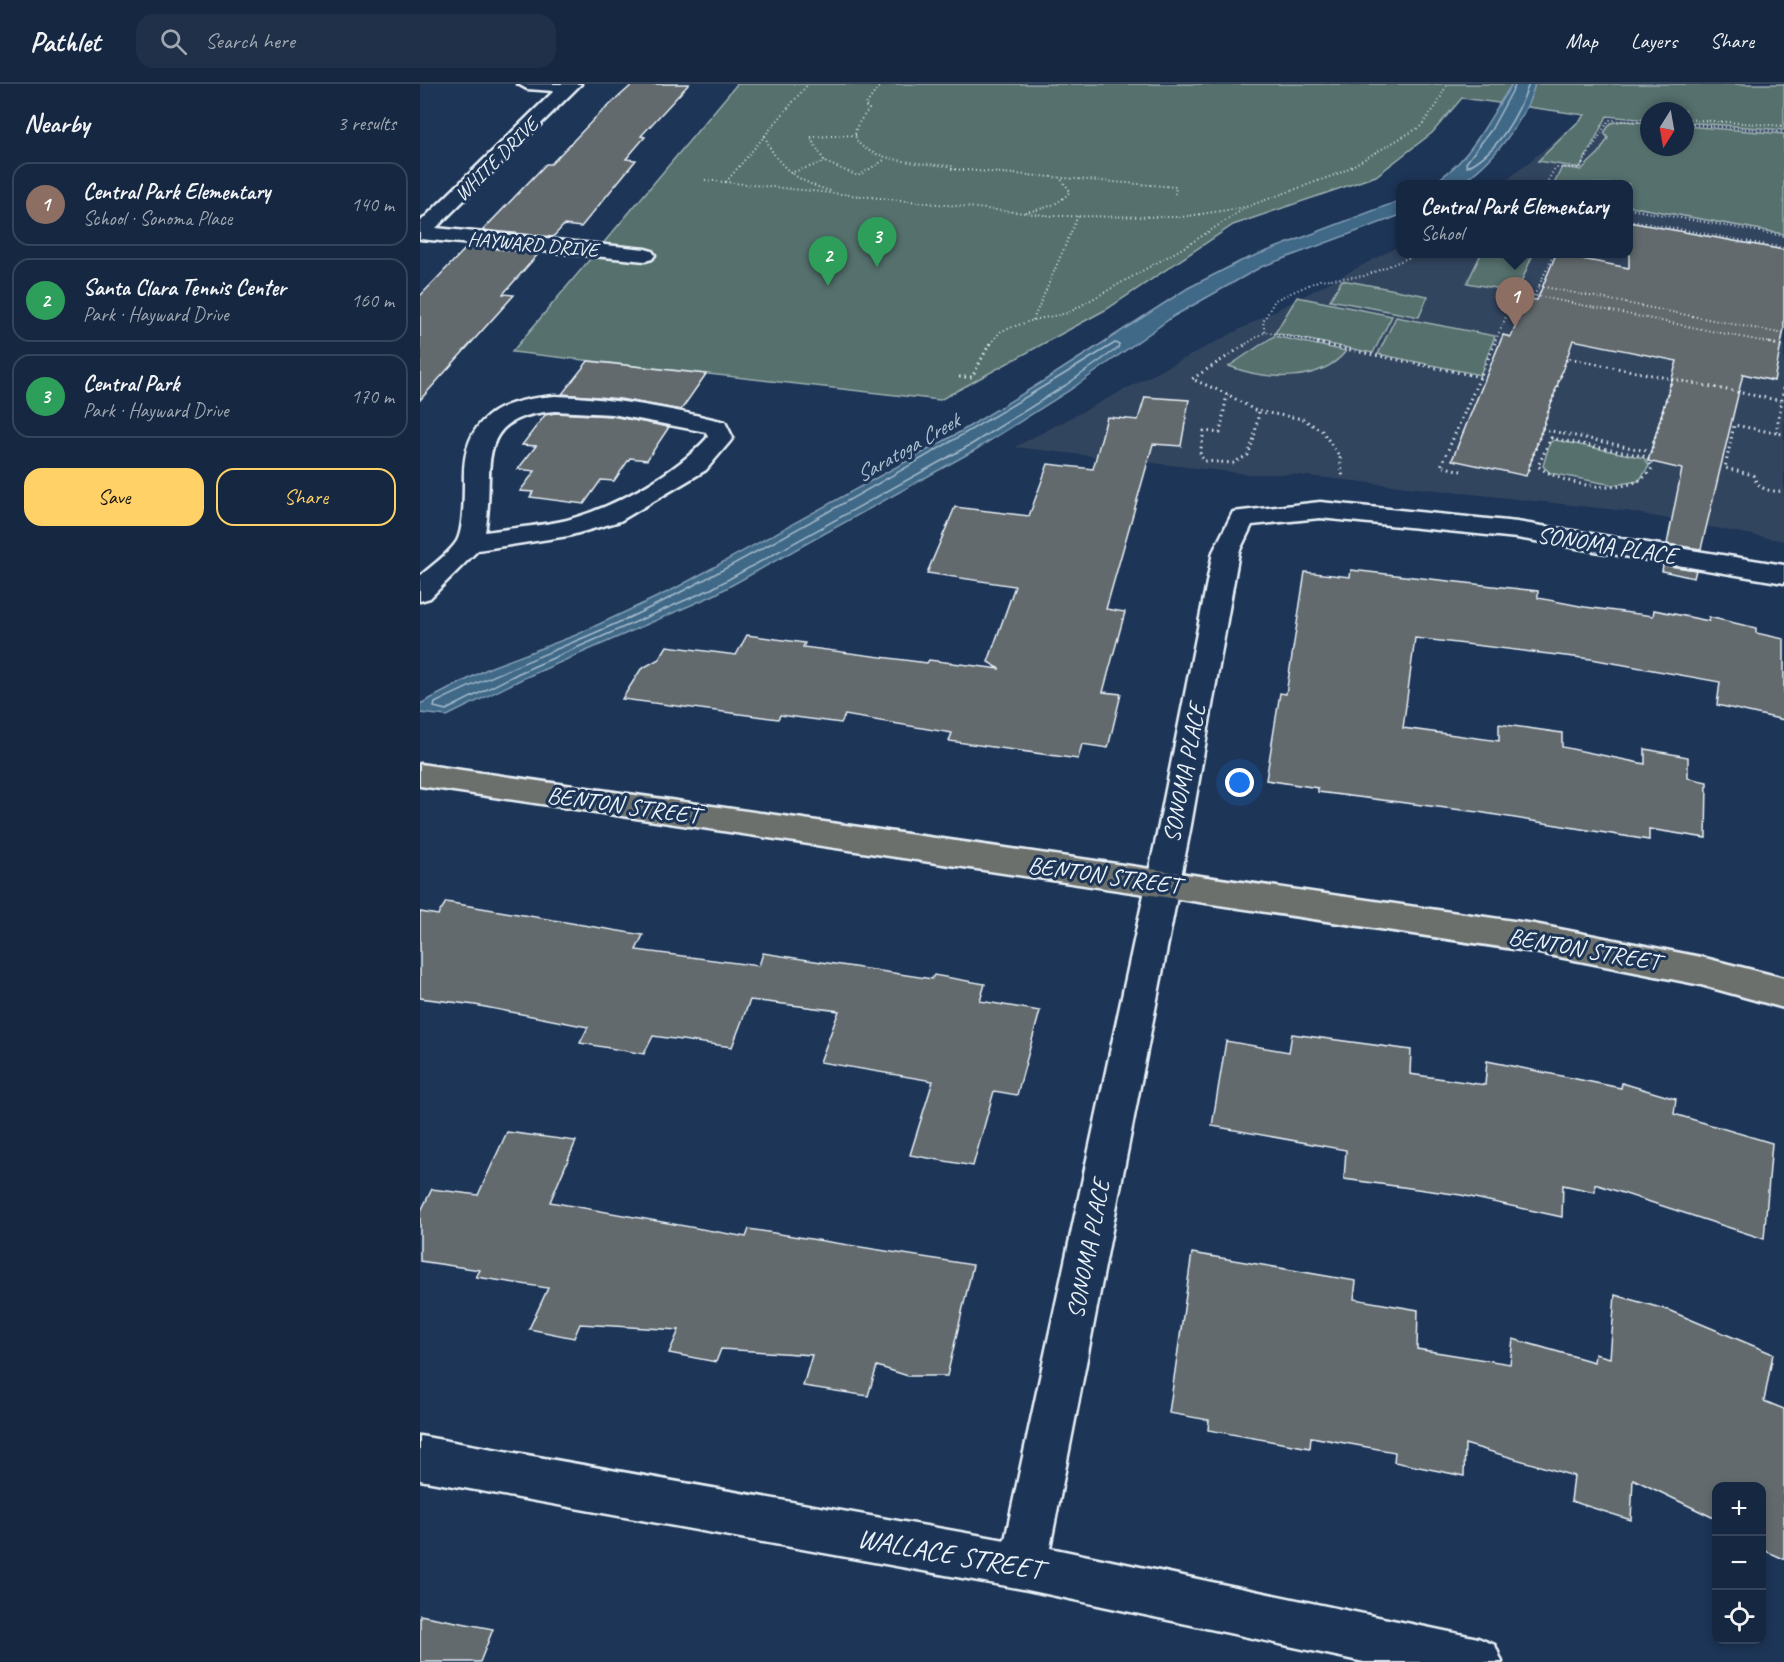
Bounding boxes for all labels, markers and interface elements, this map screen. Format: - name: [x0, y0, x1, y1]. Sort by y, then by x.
- search box: [136, 14, 556, 68]
- text: Pathlet: [30, 24, 100, 59]
- icon: search: [157, 25, 190, 58]
- text: Search here: [205, 27, 295, 55]
- text: Map: [1565, 28, 1598, 54]
- text: Layers: [1631, 28, 1677, 54]
- text: Share: [1710, 28, 1754, 54]
- north arrow: [1640, 102, 1694, 156]
- text: Nearby: [24, 107, 89, 140]
- text: 3 results: [337, 111, 396, 136]
- street label: WHITE DRIVE: [449, 111, 545, 206]
- text: Central Park Elementary: [83, 178, 270, 206]
- popup: [1396, 180, 1633, 258]
- text: 1: [41, 192, 50, 217]
- text: 140 m: [351, 192, 394, 217]
- text: Central Park Elementary: [1421, 193, 1608, 221]
- text: School · Sonoma Place: [83, 206, 232, 231]
- pin: 3: [858, 218, 896, 267]
- text: School: [1421, 221, 1464, 246]
- street label: HAYWARD DRIVE: [467, 226, 602, 263]
- pin: 2: [808, 236, 848, 286]
- text: Santa Clara Tennis Center: [83, 274, 286, 302]
- pin: 1: [1496, 278, 1534, 327]
- text: 2: [41, 288, 50, 313]
- text: 160 m: [351, 288, 394, 313]
- text: Park · Hayward Drive: [83, 302, 228, 327]
- text: Central Park: [83, 370, 179, 398]
- text: 3: [41, 384, 50, 409]
- text: 170 m: [351, 384, 394, 409]
- text: Park · Hayward Drive: [83, 398, 228, 423]
- water label: Saratoga Creek: [851, 405, 968, 489]
- button: Save: [24, 468, 204, 526]
- button: Share: [216, 468, 396, 526]
- street label: SONOMA PLACE: [1535, 519, 1682, 571]
- street label: SONOMA PLACE: [1156, 698, 1213, 845]
- your location: [1225, 768, 1254, 797]
- street label: BENTON STREET: [545, 780, 707, 831]
- street label: BENTON STREET: [1026, 850, 1188, 901]
- street label: BENTON STREET: [1506, 921, 1668, 978]
- street label: SONOMA PLACE: [1060, 1174, 1117, 1321]
- map controls: [1712, 1482, 1766, 1644]
- button: +: [1712, 1482, 1766, 1536]
- street label: WALLACE STREET: [855, 1520, 1052, 1588]
- button: −: [1712, 1536, 1766, 1590]
- button: locate: [1712, 1590, 1766, 1644]

